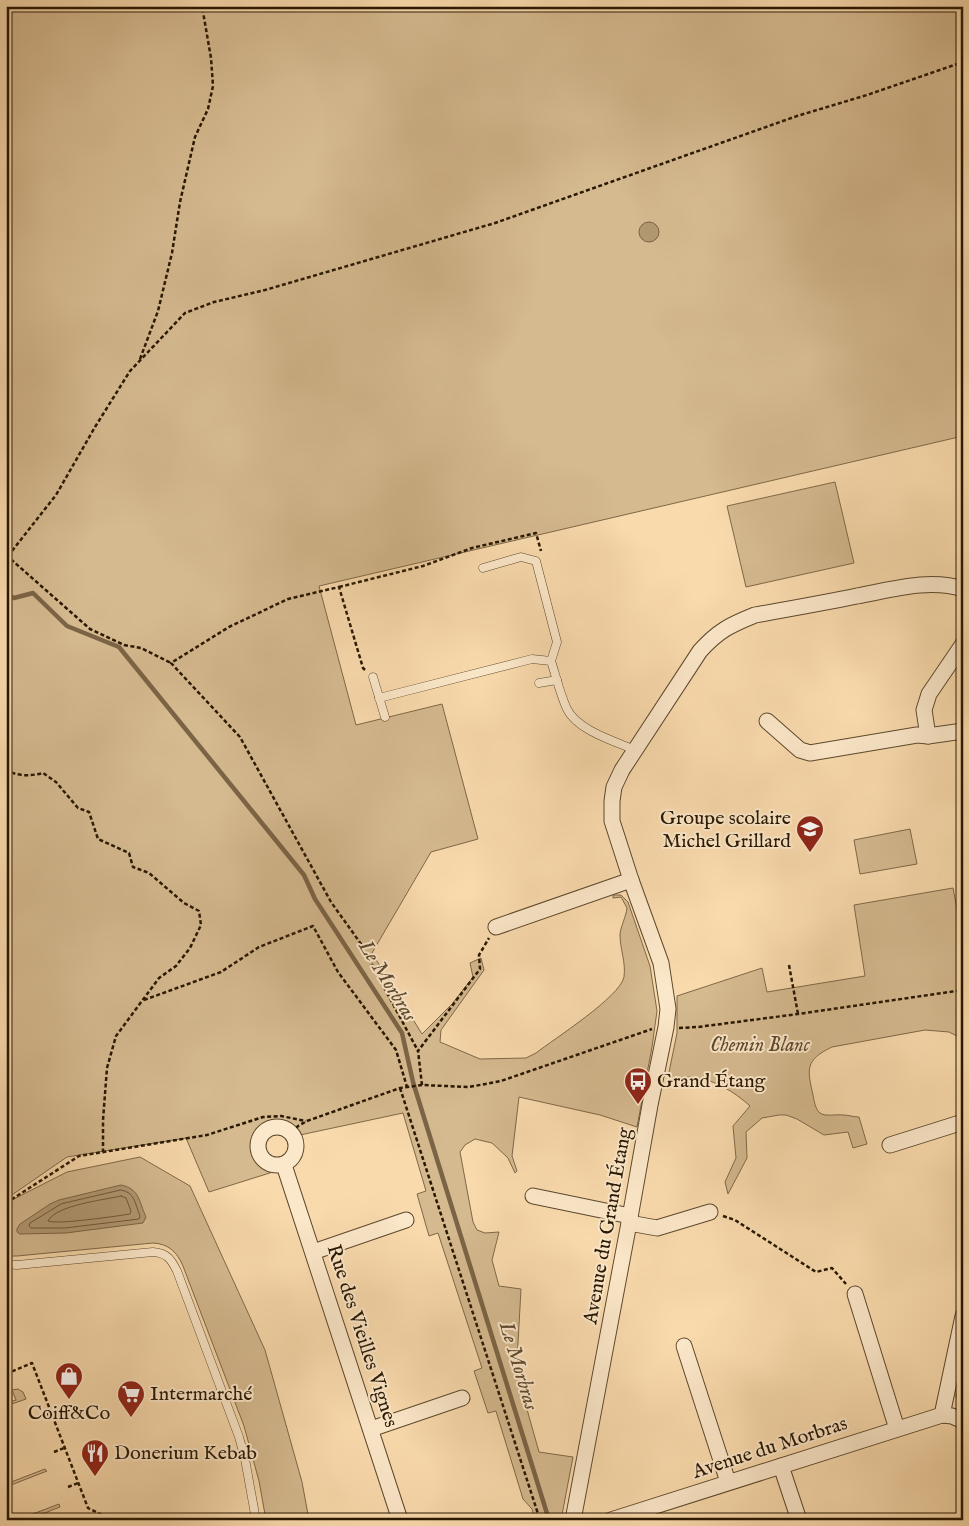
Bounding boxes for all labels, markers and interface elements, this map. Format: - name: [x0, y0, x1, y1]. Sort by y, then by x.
- place label: Groupe scolaire Michel Grillard: [660, 806, 791, 854]
- school or university icon: Groupe scolaire Michel Grillard: [795, 814, 825, 853]
- water label: Le Morbras: [351, 934, 423, 1028]
- park label: Chemin Blanc: [710, 1033, 811, 1058]
- bus stop icon: Grand Étang: [623, 1066, 653, 1105]
- place label: Grand Étang: [657, 1069, 767, 1094]
- street label: Avenue du Grand Étang: [578, 1125, 638, 1327]
- street label: Rue des Vieilles Vignes: [321, 1241, 403, 1431]
- water label: Le Morbras: [491, 1317, 545, 1415]
- shop icon: Coiff&Co: [54, 1361, 84, 1400]
- supermarket icon: Intermarché: [116, 1379, 146, 1418]
- place label: Intermarché: [150, 1382, 252, 1407]
- place label: Coiff&Co: [28, 1401, 110, 1426]
- street label: Avenue du Morbras: [689, 1411, 851, 1485]
- restaurant icon: Donerium Kebab: [80, 1438, 110, 1477]
- place label: Donerium Kebab: [114, 1441, 257, 1466]

